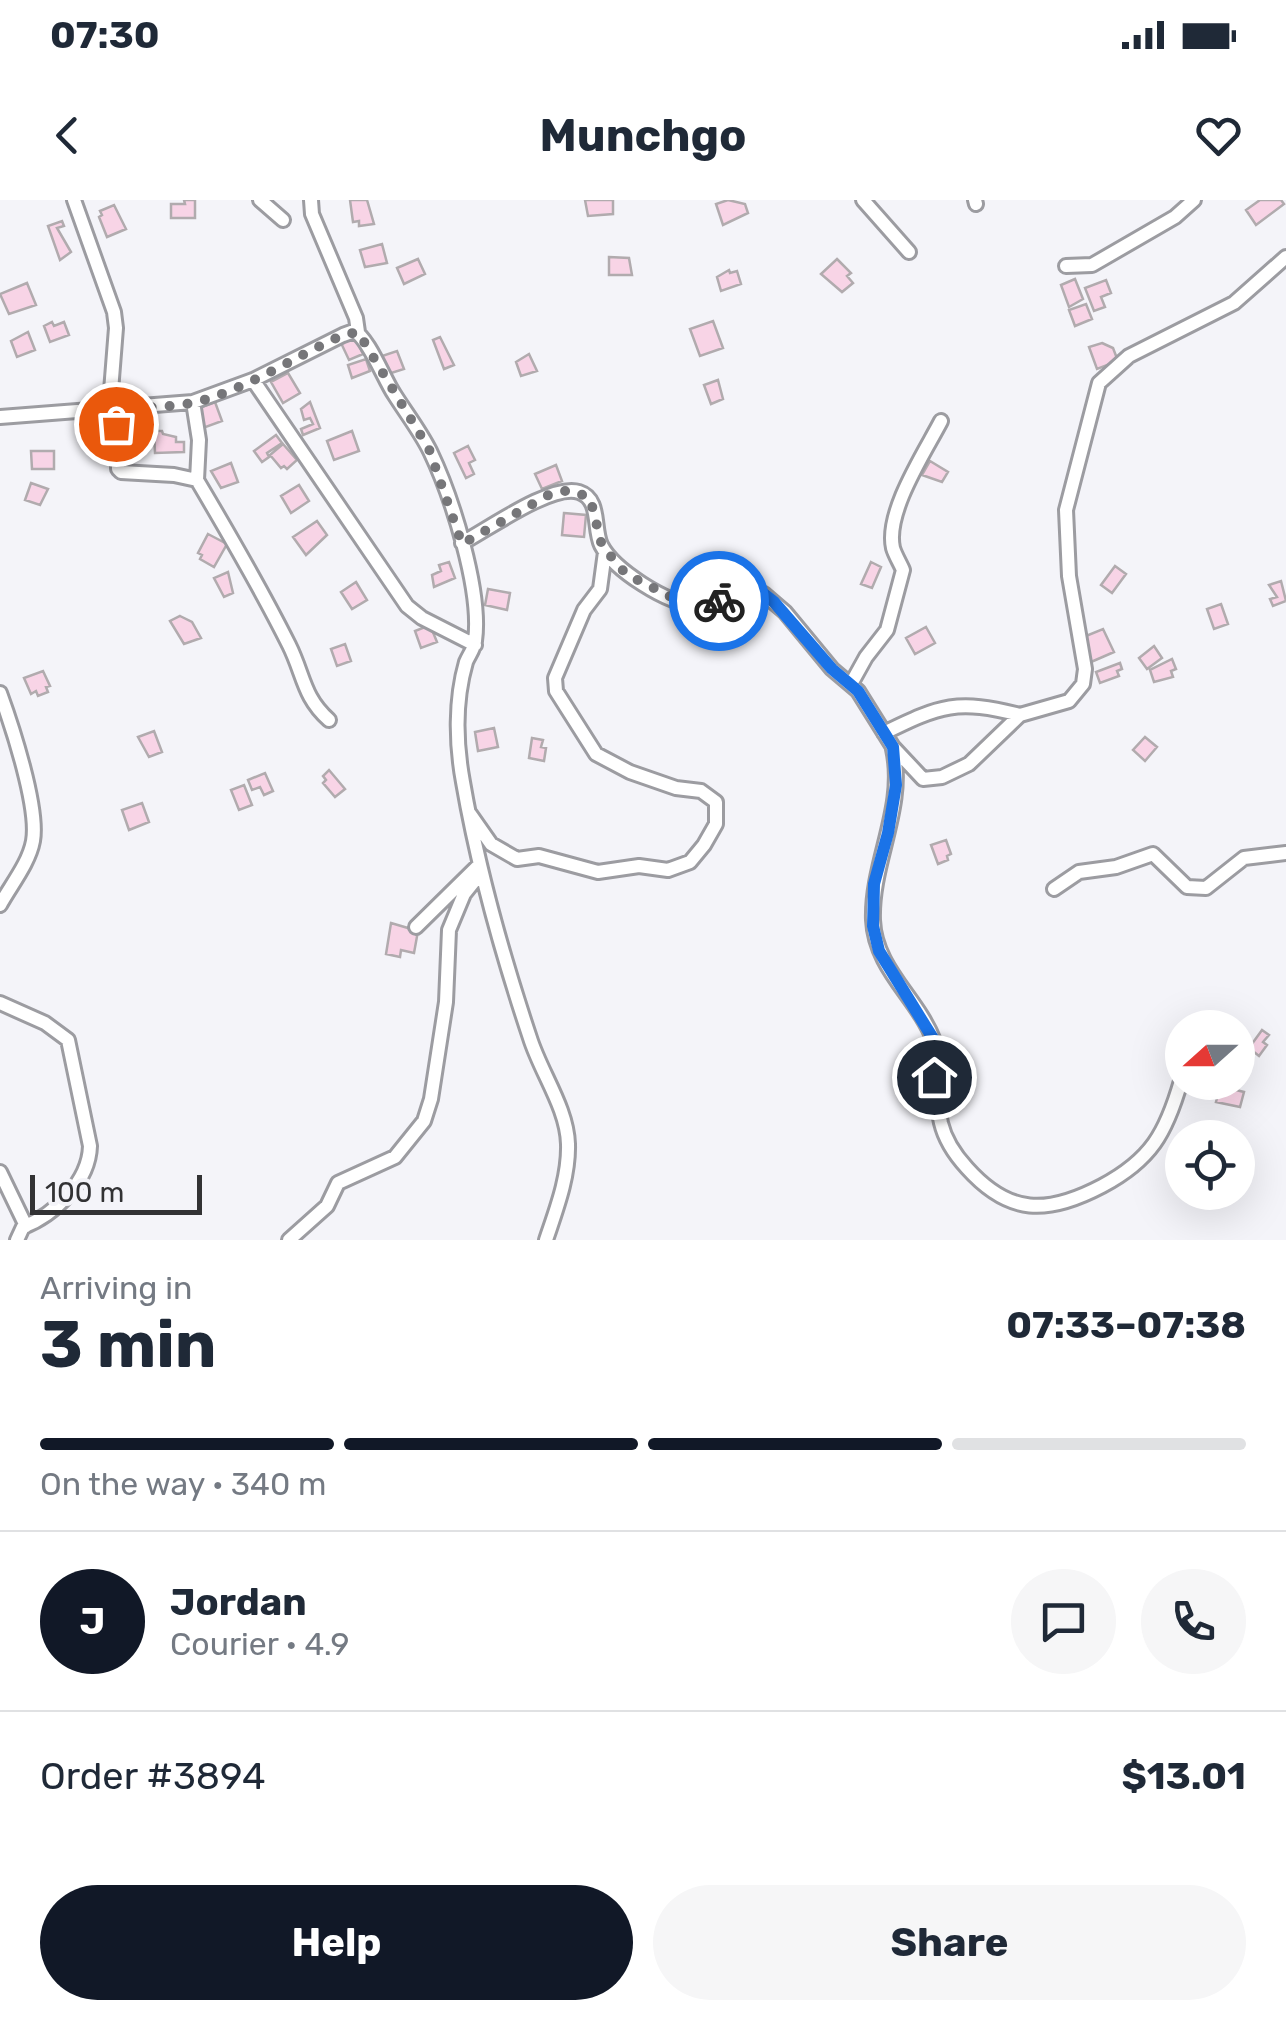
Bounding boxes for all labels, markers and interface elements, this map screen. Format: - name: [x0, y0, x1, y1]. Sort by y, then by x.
- text: 07:30: [50, 12, 160, 58]
- icon: back: [40, 108, 95, 163]
- icon: heart: [1191, 108, 1246, 163]
- text: Munchgo: [540, 109, 746, 162]
- pin: [74, 382, 159, 467]
- icon: bag: [89, 397, 144, 452]
- courier: [669, 551, 769, 651]
- icon: bike: [692, 574, 747, 629]
- north arrow: [1165, 1010, 1255, 1100]
- map controls: [1165, 1010, 1255, 1210]
- pin: [892, 1035, 977, 1120]
- icon: home: [907, 1050, 962, 1105]
- button: locate: [1165, 1120, 1255, 1210]
- scale bar: [30, 1170, 202, 1214]
- text: 100 m: [45, 1176, 124, 1209]
- text: Arriving in: [40, 1269, 192, 1307]
- text: 07:33–07:38: [1006, 1302, 1246, 1348]
- text: 3 min: [40, 1306, 217, 1383]
- text: On the way · 340 m: [40, 1465, 327, 1503]
- button: chat: [1011, 1569, 1116, 1674]
- button: phone: [1141, 1569, 1246, 1674]
- text: Jordan: [170, 1579, 307, 1625]
- text: J: [80, 1598, 105, 1644]
- text: Courier · 4.9: [170, 1625, 349, 1663]
- text: Order #3894: [40, 1753, 266, 1799]
- text: $13.01: [1121, 1753, 1246, 1799]
- button: Help: [40, 1885, 633, 2000]
- button: Share: [653, 1885, 1246, 2000]

